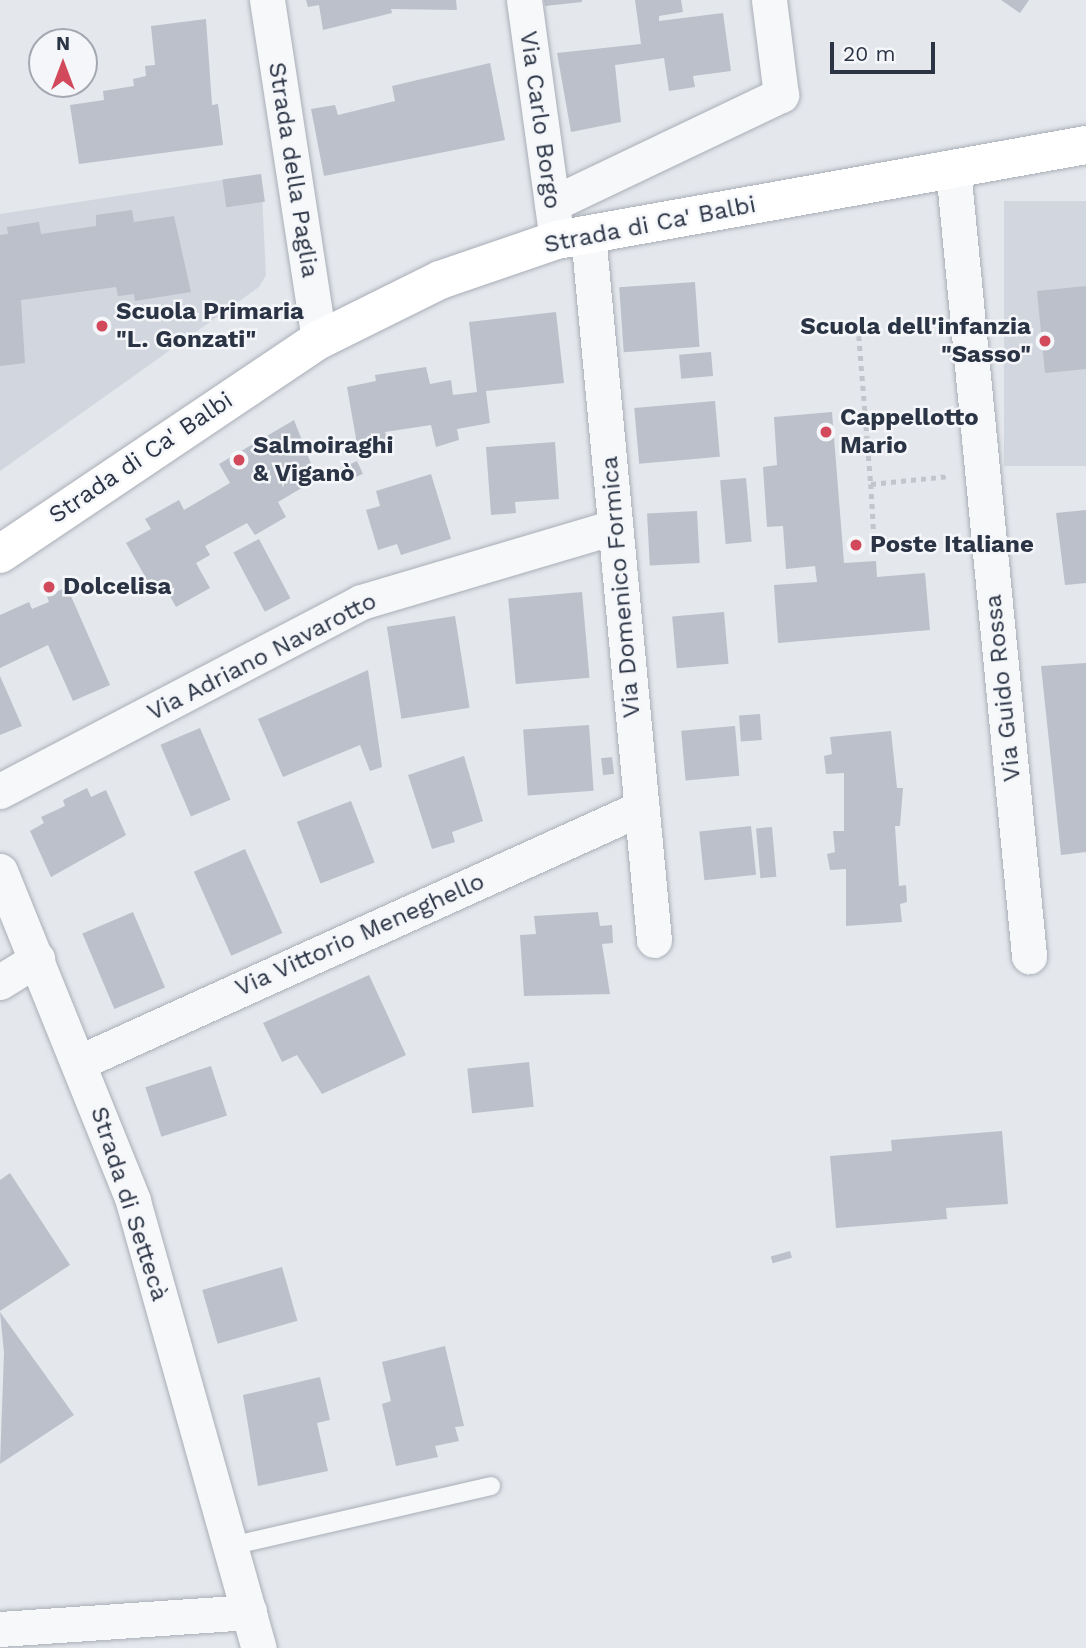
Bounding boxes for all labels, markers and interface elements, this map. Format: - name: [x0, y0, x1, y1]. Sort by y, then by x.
- north arrow: [28, 28, 98, 98]
- scale bar: [834, 28, 939, 72]
- street label: Via Carlo Borgo: [513, 29, 567, 211]
- text: N: [56, 32, 70, 55]
- text: 20 m: [843, 41, 895, 66]
- street label: Strada della Paglia: [262, 60, 324, 280]
- street label: Strada di Ca' Balbi: [541, 190, 759, 260]
- place label: Scuola Primaria "L. Gonzati": [116, 298, 304, 354]
- place label: Scuola dell'infanzia "Sasso": [800, 313, 1031, 369]
- marker: Scuola Primaria "L. Gonzati": [94, 318, 110, 334]
- marker: Scuola dell'infanzia "Sasso": [1037, 333, 1053, 349]
- street label: Strada di Ca' Balbi: [44, 386, 238, 530]
- place label: Cappellotto Mario: [840, 404, 979, 460]
- marker: Cappellotto Mario: [818, 424, 834, 440]
- place label: Salmoiraghi & Viganò: [253, 432, 394, 488]
- marker: Salmoiraghi & Viganò: [231, 452, 247, 468]
- street label: Via Domenico Formica: [595, 455, 647, 719]
- place label: Poste Italiane: [870, 531, 1034, 559]
- marker: Poste Italiane: [848, 537, 864, 553]
- place label: Dolcelisa: [63, 573, 171, 601]
- marker: Dolcelisa: [41, 579, 57, 595]
- street label: Via Adriano Navarotto: [142, 586, 382, 728]
- street label: Via Guido Rossa: [979, 593, 1027, 783]
- street label: Via Vittorio Meneghello: [230, 867, 490, 1003]
- street label: Strada di Settecà: [84, 1103, 174, 1305]

